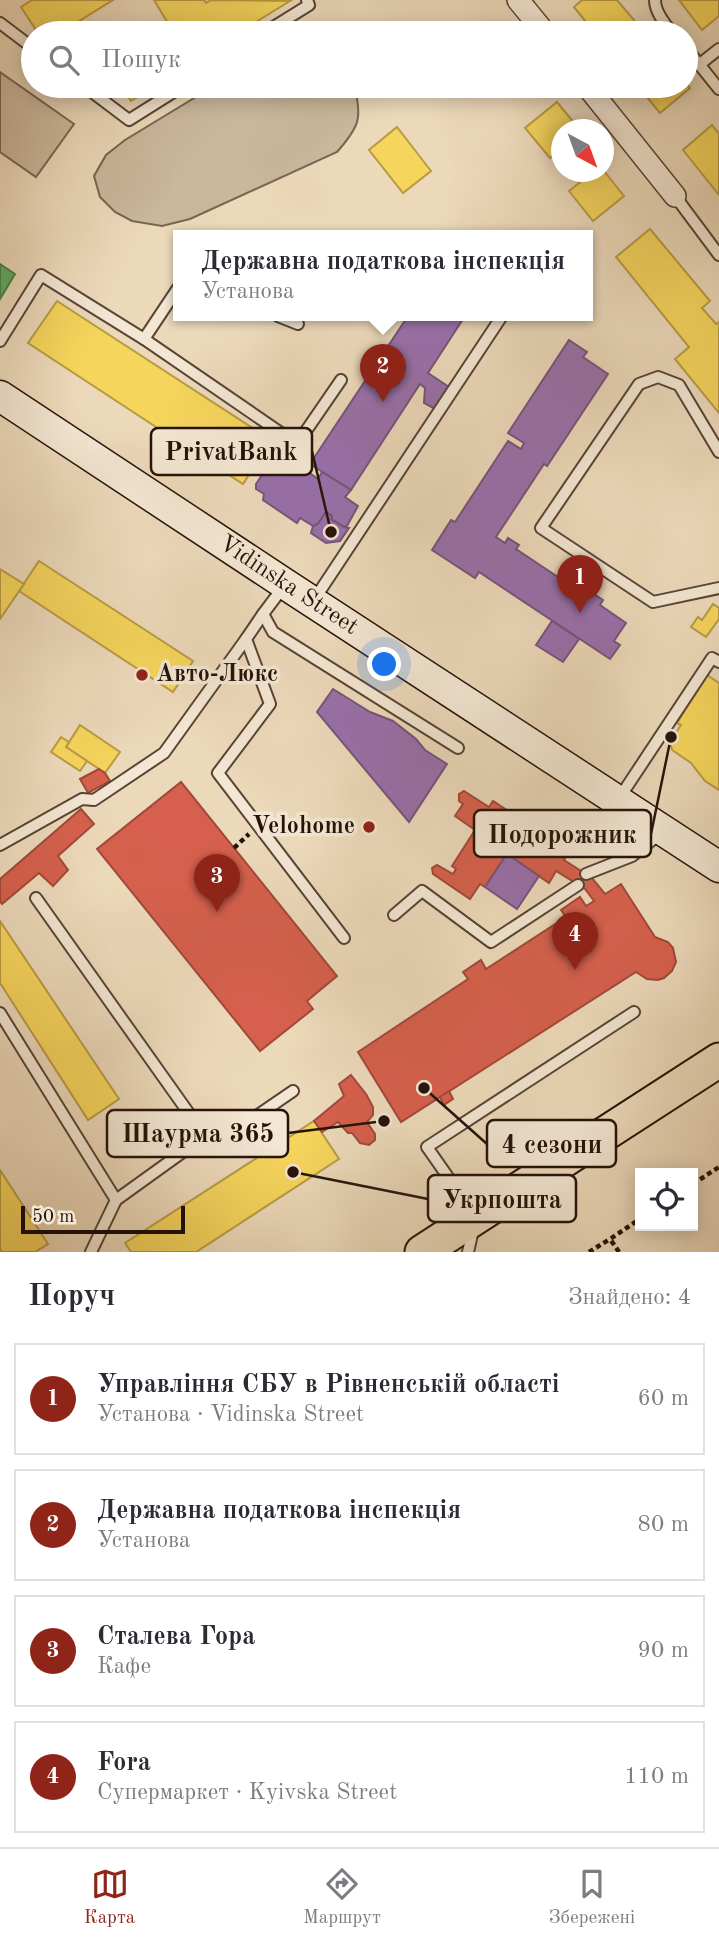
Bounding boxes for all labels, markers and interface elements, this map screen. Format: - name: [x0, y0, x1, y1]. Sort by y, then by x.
- search box: [21, 21, 698, 98]
- icon: search: [45, 41, 83, 79]
- text: Пошук: [101, 47, 181, 73]
- north arrow: [551, 119, 614, 182]
- popup: [173, 230, 593, 321]
- text: Державна податкова інспекція: [201, 249, 565, 275]
- text: Установа: [201, 280, 294, 303]
- pin: 2: [360, 344, 406, 402]
- callout: PrivatBank: [151, 428, 312, 475]
- text: PrivatBank: [164, 440, 298, 466]
- street label: Vidinska Street: [214, 532, 362, 640]
- pin: 1: [557, 555, 603, 613]
- your location: [367, 647, 401, 681]
- place label: Авто-Люкс: [156, 663, 278, 687]
- marker: Авто-Люкс: [134, 667, 150, 683]
- callout: Подорожник: [474, 810, 651, 857]
- place label: Velohome: [252, 815, 355, 839]
- marker: Velohome: [361, 819, 377, 835]
- text: Подорожник: [488, 823, 637, 849]
- pin: 3: [194, 854, 240, 912]
- pin: 4: [552, 912, 598, 970]
- callout: Шаурма 365: [107, 1110, 288, 1157]
- callout: 4 сезони: [487, 1120, 616, 1167]
- text: Шаурма 365: [122, 1122, 274, 1148]
- text: 4 сезони: [502, 1133, 602, 1159]
- map controls: [635, 1168, 698, 1231]
- button: locate: [635, 1168, 698, 1231]
- callout: Укрпошта: [428, 1175, 576, 1222]
- text: Укрпошта: [442, 1188, 562, 1214]
- scale bar: [21, 1203, 186, 1235]
- text: 50 m: [32, 1208, 74, 1227]
- text: Поруч: [28, 1282, 115, 1312]
- text: Знайдено: 4: [568, 1286, 691, 1309]
- text: Управління СБУ в Рівненській області: [97, 1372, 559, 1398]
- text: 1: [46, 1387, 60, 1410]
- text: 60 m: [638, 1387, 689, 1410]
- text: Установа · Vidinska Street: [97, 1403, 364, 1426]
- text: Державна податкова інспекція: [97, 1498, 461, 1524]
- text: 2: [46, 1513, 60, 1536]
- text: 80 m: [638, 1513, 689, 1536]
- text: Установа: [97, 1529, 190, 1552]
- text: Сталева Гора: [97, 1624, 255, 1650]
- text: 3: [46, 1639, 60, 1662]
- text: 90 m: [638, 1639, 689, 1662]
- text: Кафе: [97, 1655, 151, 1678]
- text: Fora: [97, 1750, 151, 1776]
- text: 4: [46, 1765, 60, 1788]
- text: 110 m: [624, 1765, 689, 1788]
- text: Супермаркет · Kyivska Street: [97, 1781, 397, 1804]
- tab: Карта: [84, 1865, 135, 1930]
- tab: Маршрут: [303, 1865, 381, 1930]
- tab: Збережені: [549, 1865, 635, 1930]

